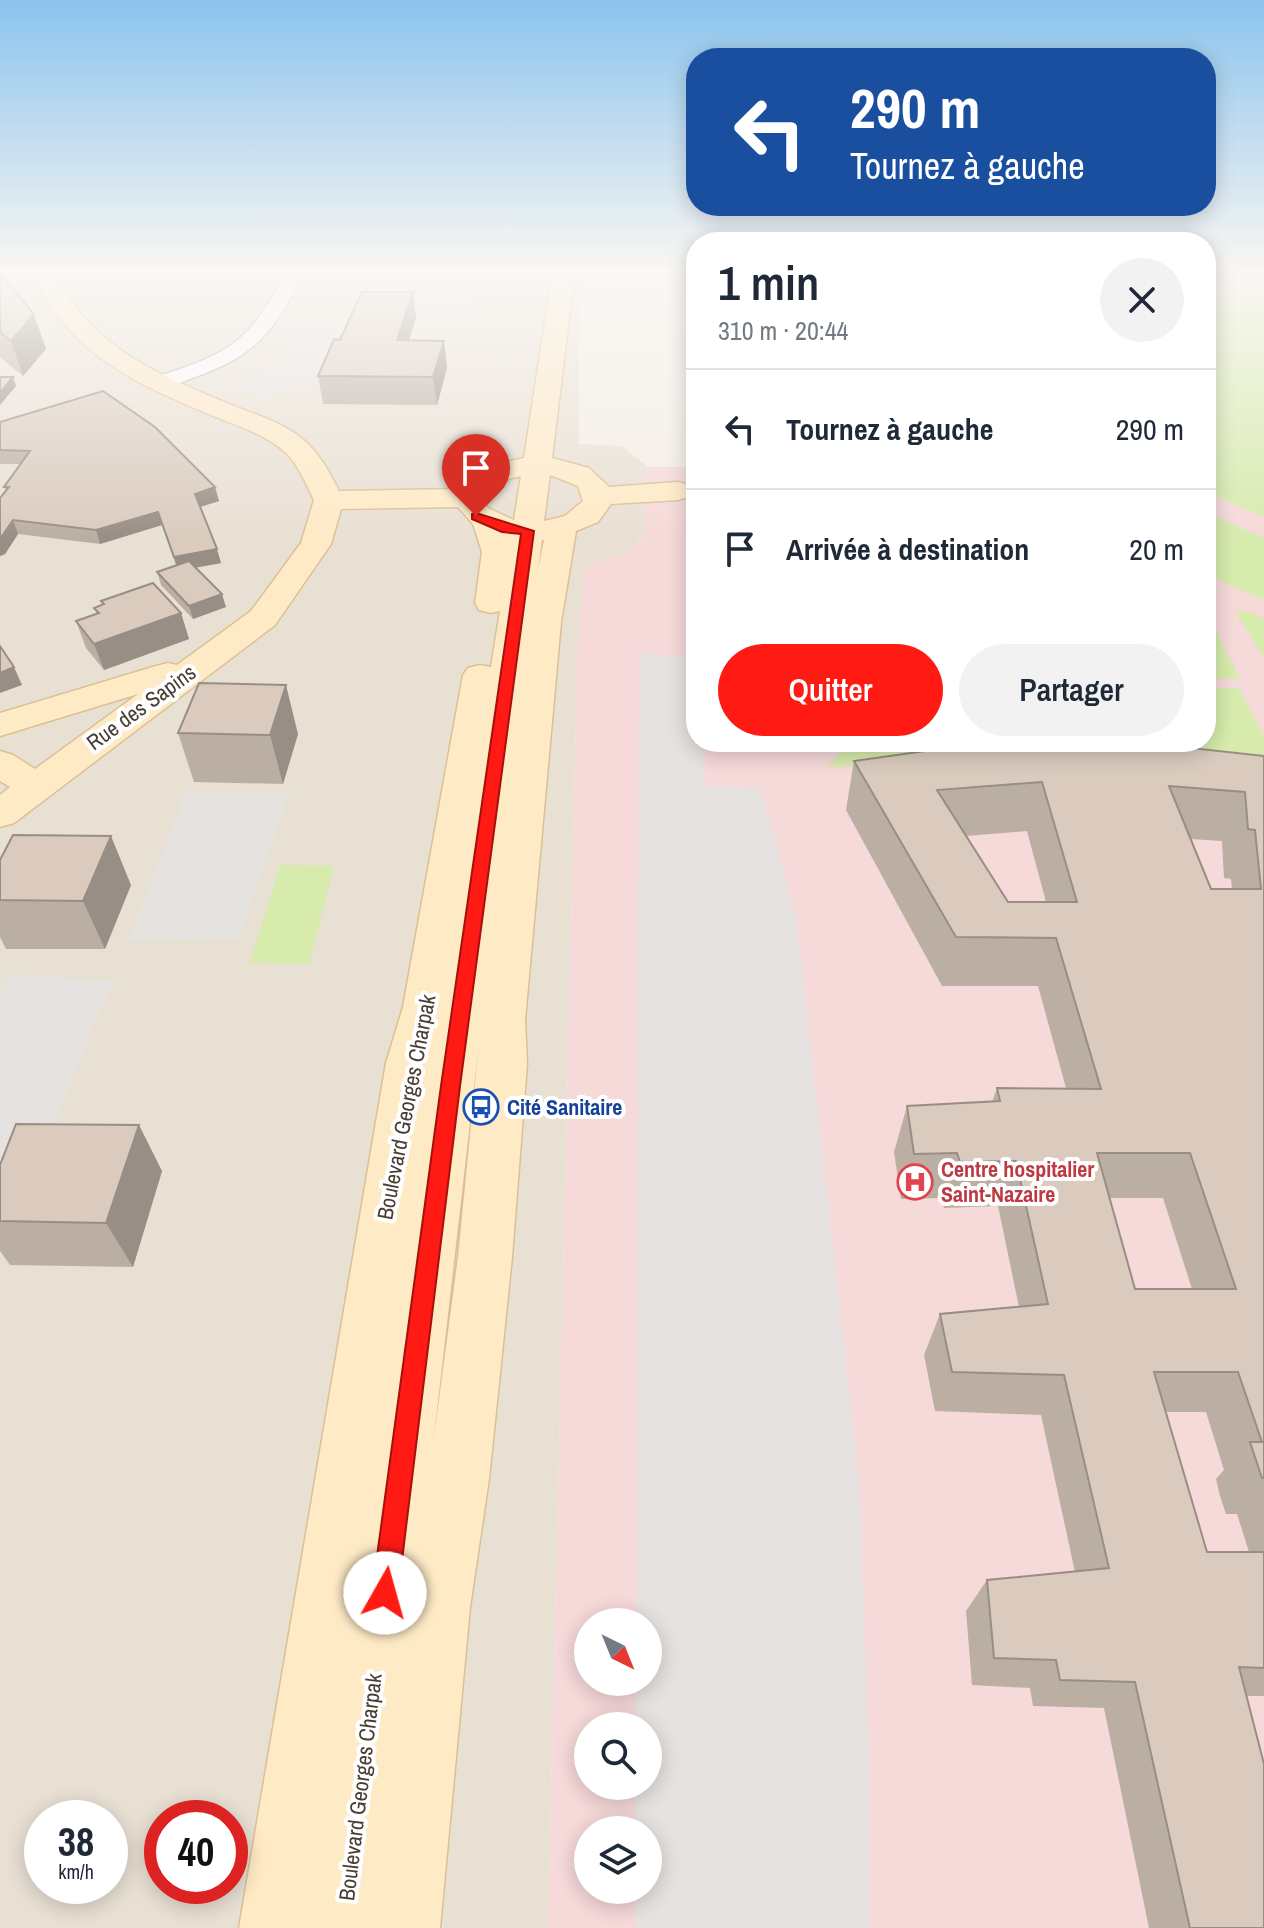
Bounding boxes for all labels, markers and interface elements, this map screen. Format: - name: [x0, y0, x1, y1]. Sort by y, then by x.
- text: 290 m: [850, 70, 980, 145]
- icon: left: [718, 80, 822, 184]
- text: Tournez à gauche: [850, 142, 1085, 190]
- text: 1 min: [718, 250, 819, 315]
- button: close: [1100, 258, 1184, 342]
- text: 310 m · 20:44: [718, 313, 848, 348]
- icon: left: [718, 407, 762, 451]
- text: Tournez à gauche: [786, 409, 993, 449]
- text: 290 m: [1116, 409, 1184, 449]
- pin: [442, 434, 510, 516]
- icon: arrive: [454, 446, 498, 490]
- icon: arrive: [718, 527, 762, 571]
- text: Arrivée à destination: [786, 529, 1029, 569]
- text: 20 m: [1129, 529, 1184, 569]
- button: Quitter: [718, 644, 943, 736]
- button: Partager: [959, 644, 1184, 736]
- street label: Rue des Sapins: [80, 657, 202, 757]
- street label: Boulevard Georges Charpak: [369, 991, 443, 1222]
- bus stop icon: Cité Sanitaire: [462, 1088, 500, 1126]
- place label: Cité Sanitaire: [507, 1092, 622, 1122]
- place label: Centre hospitalier Saint-Nazaire: [941, 1154, 1094, 1209]
- hospital icon: Centre hospitalier Saint-Nazaire: [896, 1163, 934, 1201]
- position arrow: [343, 1551, 427, 1635]
- north arrow: [574, 1608, 662, 1696]
- map controls: [574, 1608, 662, 1904]
- street label: Boulevard Georges Charpak: [331, 1671, 389, 1902]
- button: search: [574, 1712, 662, 1800]
- speed limit sign: 40: [144, 1800, 248, 1904]
- text: 38: [58, 1815, 94, 1868]
- button: layers: [574, 1816, 662, 1904]
- text: km/h: [58, 1858, 94, 1885]

